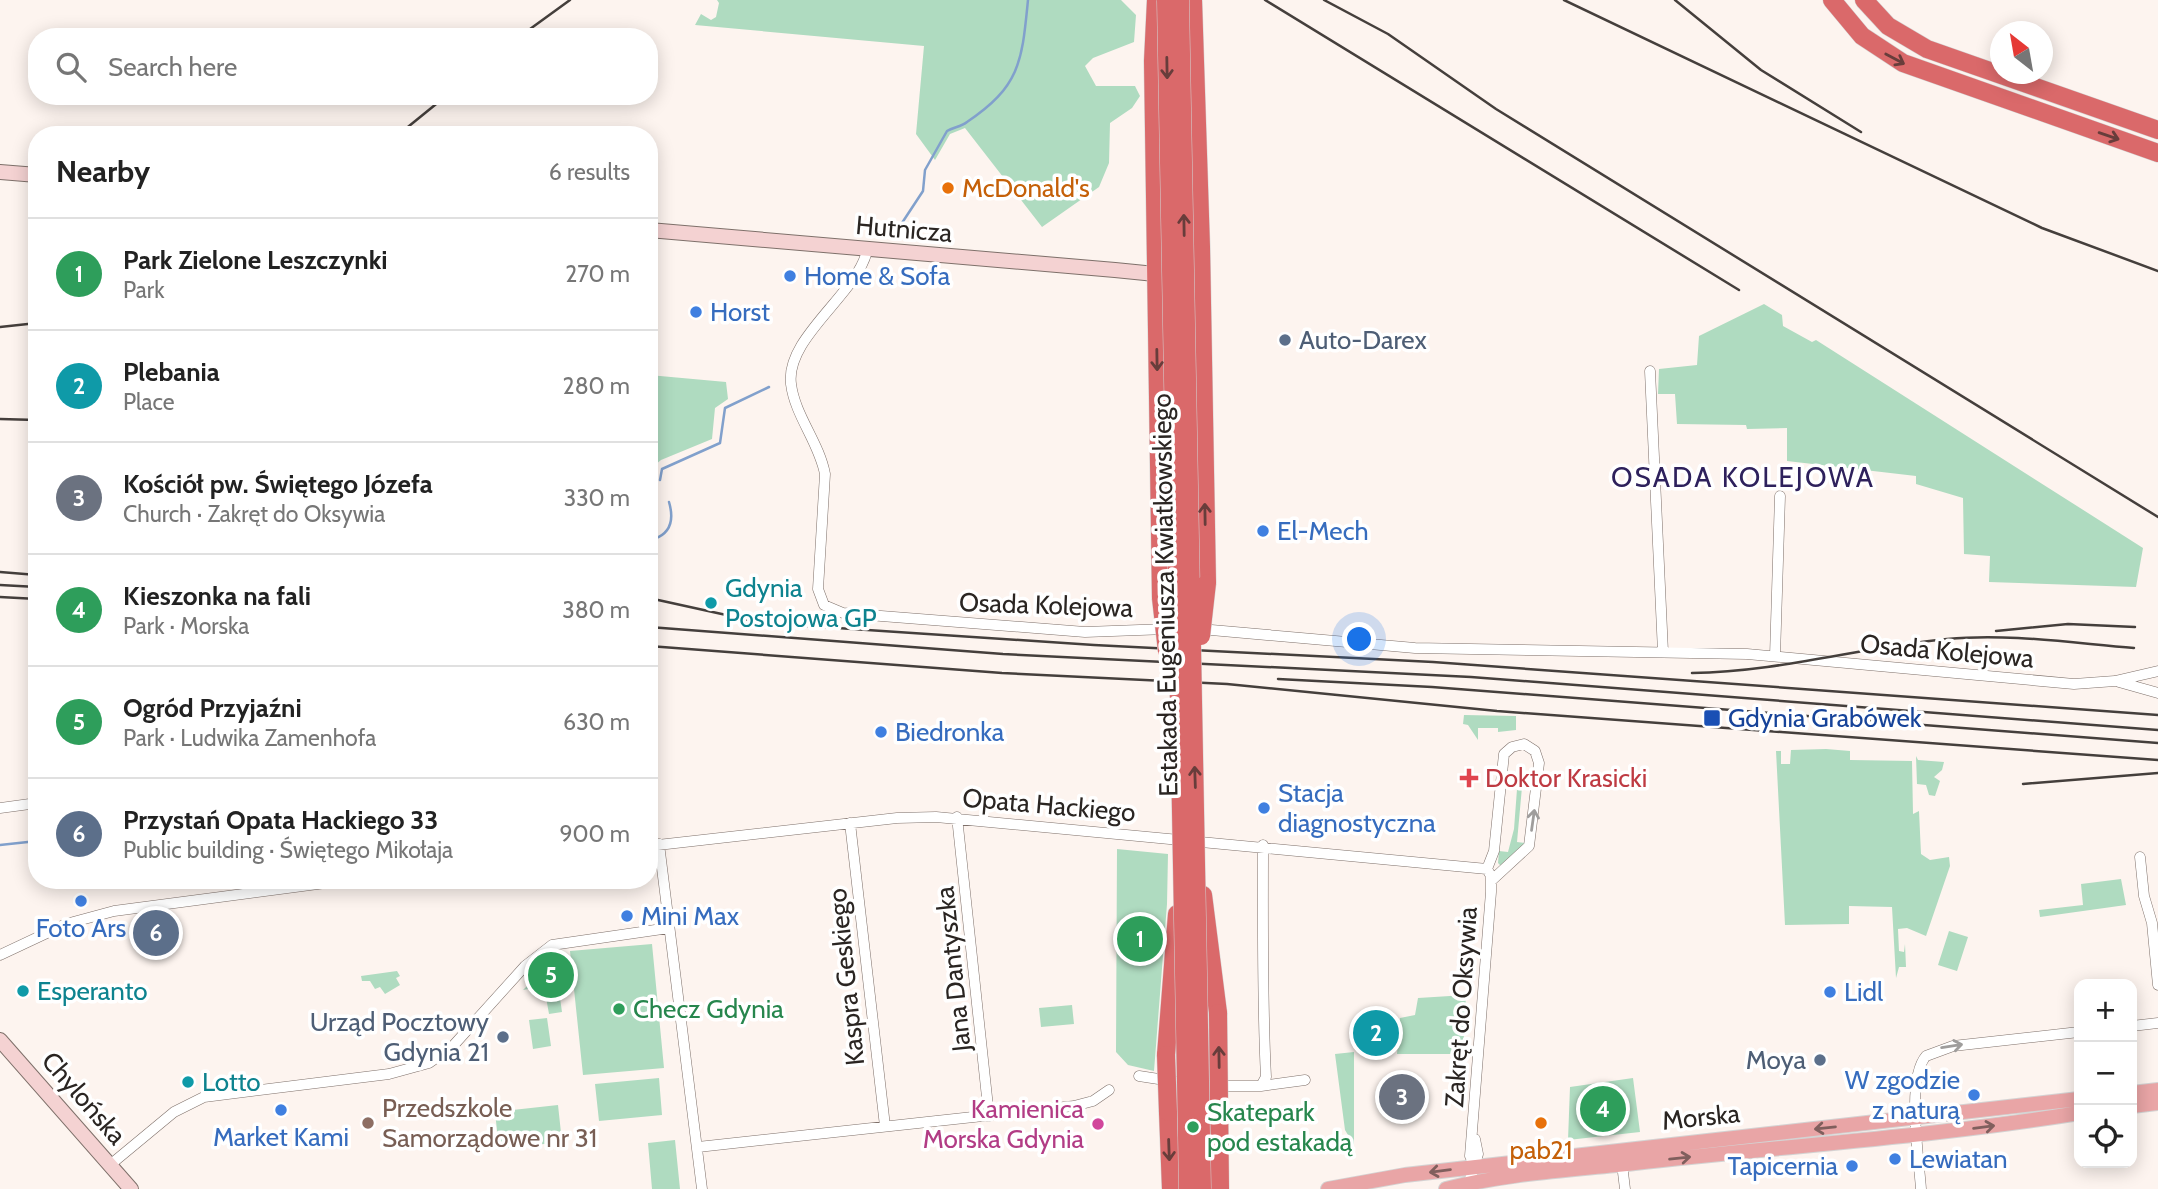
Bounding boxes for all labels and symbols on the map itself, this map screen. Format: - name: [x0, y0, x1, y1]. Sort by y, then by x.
- north arrow: [1990, 21, 2053, 84]
- one-way arrow: [1884, 52, 1905, 66]
- one-way arrow: [1160, 56, 1174, 79]
- one-way arrow: [2098, 130, 2120, 143]
- place label: McDonald's: [962, 172, 1090, 204]
- marker: McDonald's: [940, 180, 956, 196]
- street label: Hutnicza: [854, 209, 954, 249]
- one-way arrow: [1177, 213, 1191, 236]
- place label: Home & Sofa: [804, 260, 951, 292]
- marker: Home & Sofa: [782, 268, 798, 284]
- place label: Horst: [710, 296, 770, 328]
- marker: Horst: [688, 304, 704, 320]
- place label: Auto-Darex: [1299, 324, 1428, 356]
- marker: Auto-Darex: [1277, 332, 1293, 348]
- one-way arrow: [1151, 349, 1164, 372]
- street label: Estakada Eugeniusza Kwiatkowskiego: [1145, 393, 1185, 797]
- district label: OSADA KOLEJOWA: [1611, 460, 1875, 494]
- one-way arrow: [1199, 503, 1212, 526]
- place label: El-Mech: [1277, 515, 1369, 547]
- marker: El-Mech: [1255, 523, 1271, 539]
- place label: Gdynia Postojowa GP: [725, 572, 877, 634]
- street label: Osada Kolejowa: [958, 586, 1134, 624]
- marker: Gdynia Postojowa GP: [703, 595, 719, 611]
- your location: [1342, 622, 1376, 656]
- street label: Osada Kolejowa: [1859, 627, 2036, 675]
- place label: Gdynia Grabówek: [1728, 702, 1922, 734]
- marker: Gdynia Grabówek: [1702, 708, 1722, 728]
- place label: Biedronka: [895, 716, 1005, 748]
- marker: Biedronka: [873, 724, 889, 740]
- place label: Doktor Krasicki: [1485, 762, 1647, 794]
- one-way arrow: [1188, 766, 1201, 789]
- marker: Doktor Krasicki: [1459, 768, 1479, 788]
- place label: Stacja diagnostyczna: [1278, 777, 1436, 839]
- street label: Opata Hackiego: [961, 781, 1137, 829]
- marker: Stacja diagnostyczna: [1256, 800, 1272, 816]
- one-way arrow: [1526, 809, 1539, 832]
- street label: Jana Dantyszka: [928, 884, 978, 1054]
- street label: Kaspra Geskiego: [821, 887, 871, 1067]
- marker: Foto Ars: [73, 893, 89, 909]
- place label: Mini Max: [641, 900, 740, 932]
- street label: Zakręt do Oksywia: [1438, 905, 1484, 1108]
- pin: 6: [133, 907, 179, 959]
- marker: Mini Max: [619, 908, 635, 924]
- place label: Foto Ars: [36, 912, 126, 944]
- pin: 1: [1117, 913, 1163, 965]
- pin: 5: [528, 949, 574, 1001]
- place label: Esperanto: [37, 975, 148, 1007]
- place label: Lidl: [1844, 976, 1883, 1008]
- marker: Esperanto: [15, 983, 31, 999]
- marker: Lidl: [1822, 984, 1838, 1000]
- place label: Checz Gdynia: [633, 993, 784, 1025]
- marker: Checz Gdynia: [611, 1001, 627, 1017]
- place label: Urząd Pocztowy Gdynia 21: [310, 1006, 489, 1068]
- pin: 2: [1353, 1007, 1399, 1059]
- marker: Urząd Pocztowy Gdynia 21: [495, 1029, 511, 1045]
- one-way arrow: [1940, 1040, 1963, 1053]
- place label: Moya: [1746, 1044, 1807, 1076]
- street label: Chylońska: [35, 1045, 133, 1151]
- one-way arrow: [1212, 1046, 1225, 1069]
- marker: Moya: [1812, 1052, 1828, 1068]
- place label: W zgodzie z naturą: [1845, 1064, 1961, 1126]
- place label: Lotto: [202, 1066, 261, 1098]
- pin: 3: [1379, 1071, 1425, 1123]
- marker: Lotto: [180, 1074, 196, 1090]
- pin: 4: [1580, 1083, 1626, 1135]
- marker: W zgodzie z naturą: [1966, 1087, 1982, 1103]
- place label: Przedszkole Samorządowe nr 31: [382, 1092, 597, 1154]
- place label: Kamienica Morska Gdynia: [923, 1093, 1085, 1155]
- place label: Skatepark pod estakadą: [1207, 1096, 1353, 1158]
- street label: Morska: [1661, 1097, 1742, 1137]
- marker: Market Kami: [273, 1102, 289, 1118]
- marker: Przedszkole Samorządowe nr 31: [360, 1115, 376, 1131]
- marker: pab21: [1533, 1115, 1549, 1131]
- marker: Kamienica Morska Gdynia: [1090, 1116, 1106, 1132]
- marker: Skatepark pod estakadą: [1185, 1119, 1201, 1135]
- one-way arrow: [1973, 1120, 1995, 1133]
- place label: Market Kami: [213, 1121, 349, 1153]
- one-way arrow: [1814, 1122, 1837, 1135]
- place label: pab21: [1510, 1134, 1572, 1166]
- one-way arrow: [1162, 1139, 1176, 1162]
- place label: Lewiatan: [1909, 1143, 2007, 1175]
- place label: Tapicernia: [1728, 1150, 1839, 1182]
- one-way arrow: [1668, 1151, 1691, 1164]
- marker: Lewiatan: [1887, 1151, 1903, 1167]
- marker: Tapicernia: [1844, 1158, 1860, 1174]
- one-way arrow: [1429, 1165, 1452, 1178]

